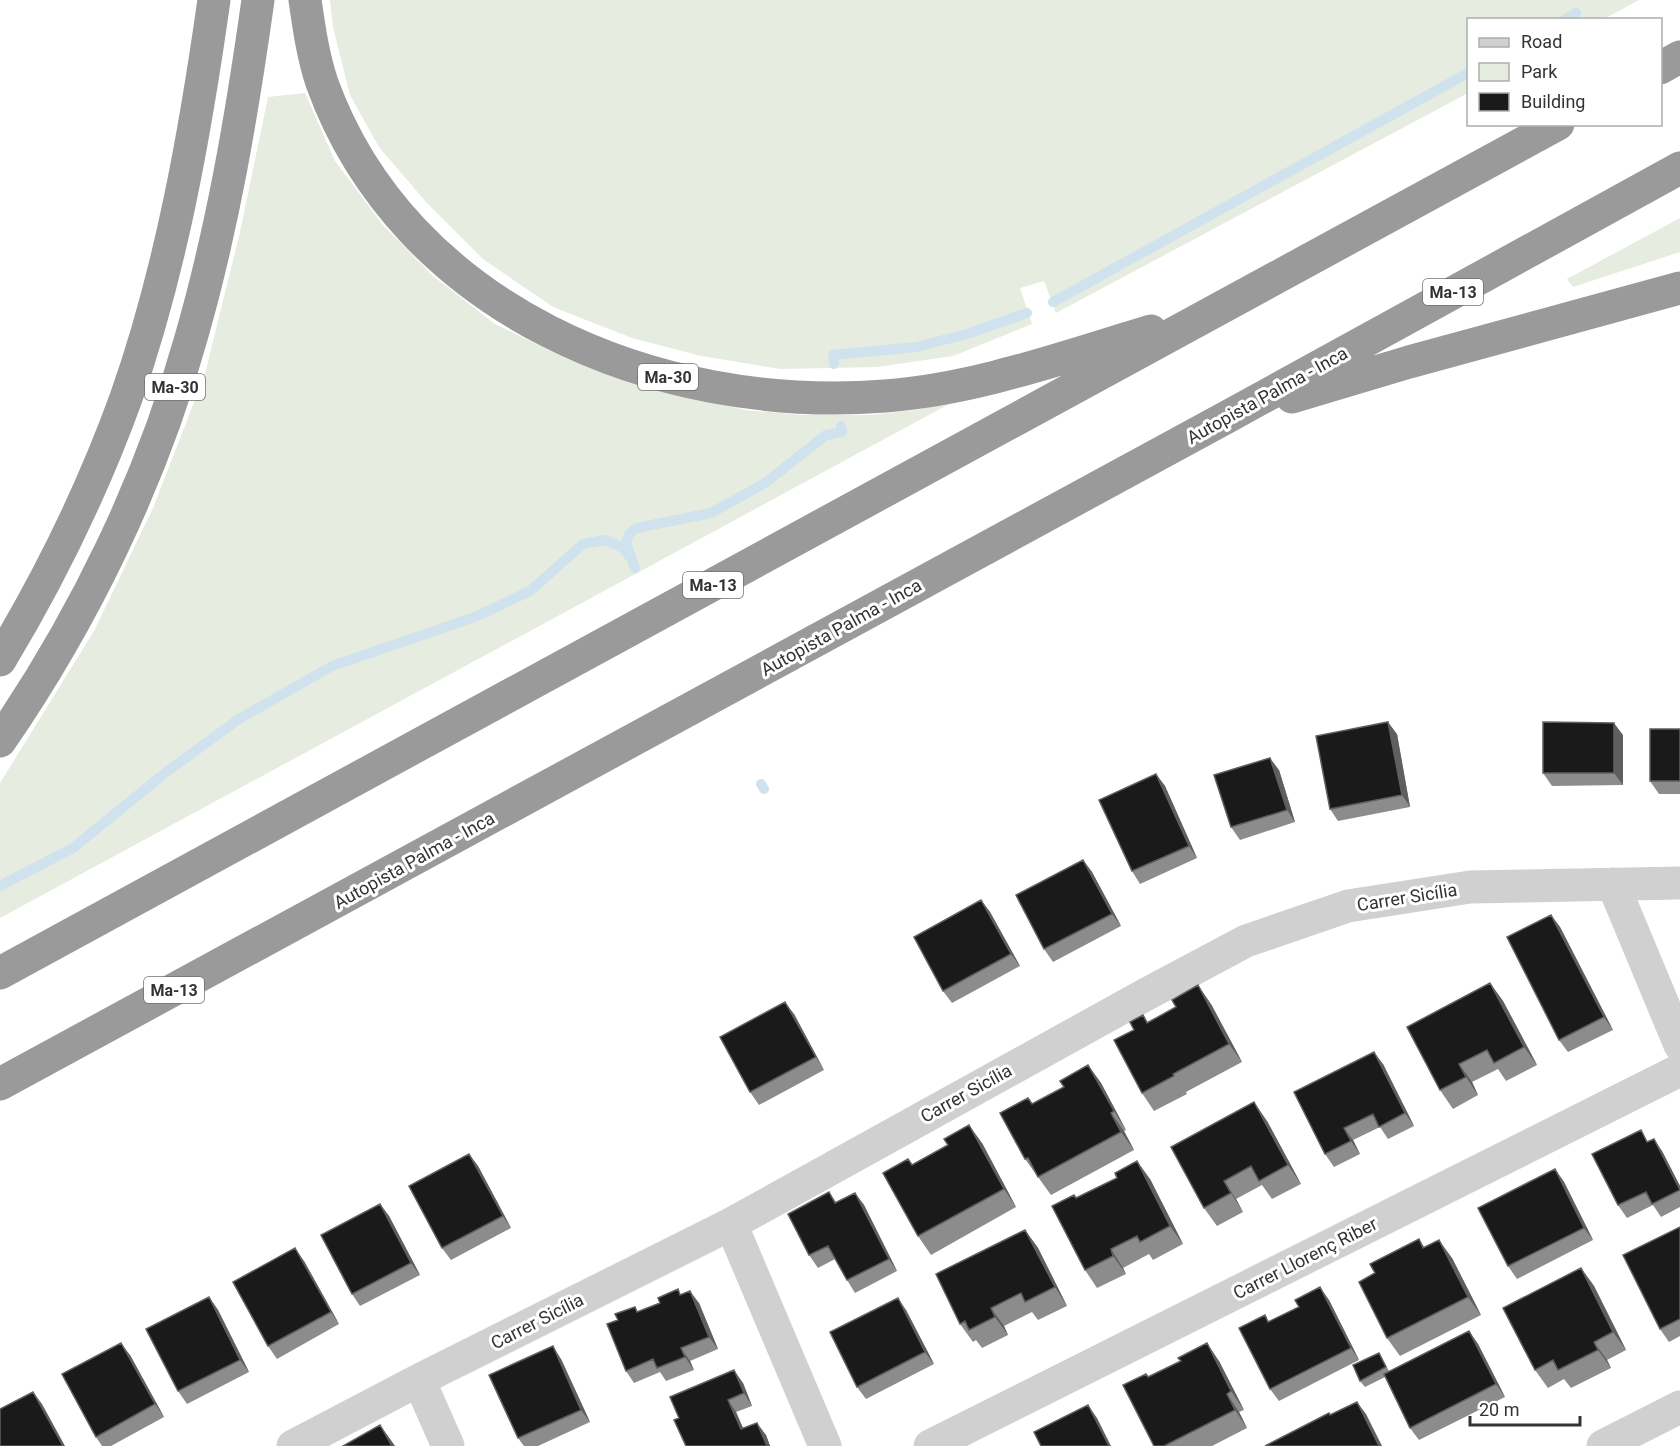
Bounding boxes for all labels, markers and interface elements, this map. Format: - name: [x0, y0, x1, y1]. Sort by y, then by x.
- legend: [1467, 18, 1662, 126]
- text: Road: [1521, 31, 1562, 52]
- text: Park: [1521, 61, 1558, 82]
- text: Building: [1521, 91, 1585, 112]
- road number: Ma-13: [1423, 279, 1483, 305]
- street label: Autopista Palma - Inca: [1183, 342, 1351, 448]
- road number: Ma-30: [638, 364, 698, 390]
- road number: Ma-30: [145, 374, 205, 400]
- road number: Ma-13: [683, 572, 743, 598]
- street label: Autopista Palma - Inca: [757, 574, 925, 680]
- street label: Autopista Palma - Inca: [330, 807, 498, 913]
- street label: Carrer Sicília: [1355, 879, 1459, 915]
- road number: Ma-13: [144, 977, 204, 1003]
- street label: Carrer Sicília: [917, 1059, 1015, 1127]
- street label: Carrer Llorenç Riber: [1230, 1213, 1380, 1303]
- street label: Carrer Sicília: [487, 1289, 587, 1353]
- scale bar: [1470, 1389, 1580, 1427]
- text: 20 m: [1479, 1399, 1519, 1420]

